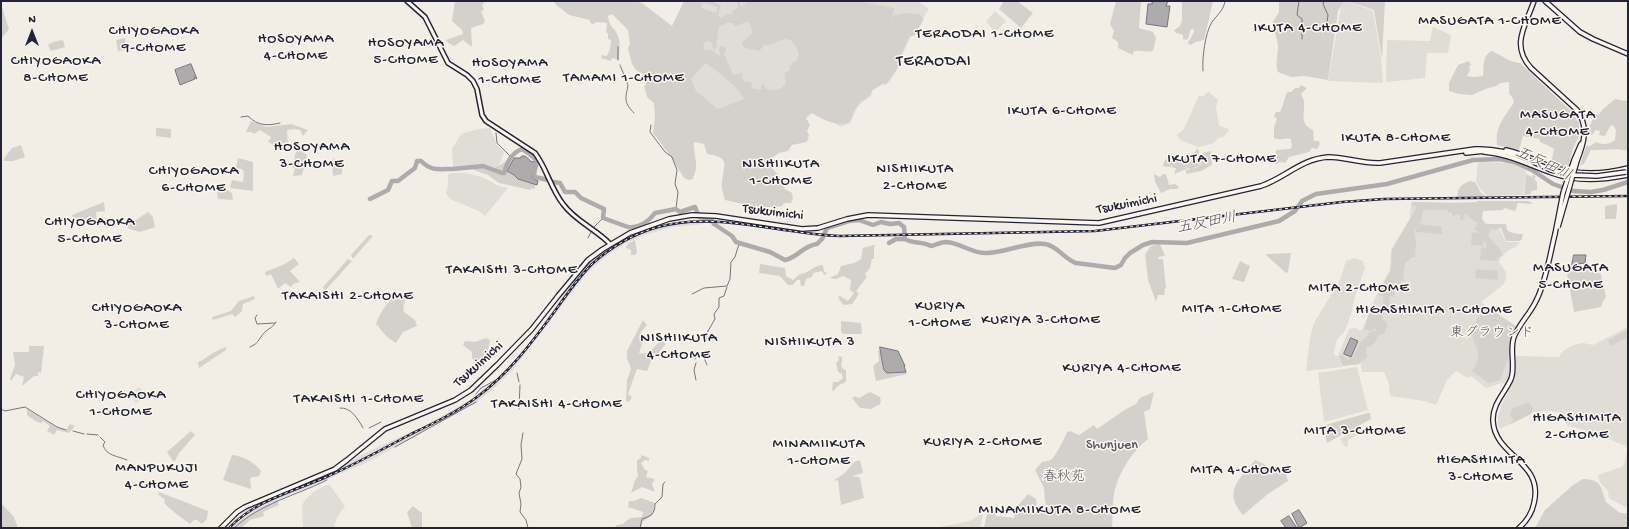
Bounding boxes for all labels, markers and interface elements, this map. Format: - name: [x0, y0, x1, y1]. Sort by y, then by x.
- north arrow: [12, 12, 52, 52]
- district label: MASUGATA 1-CHOME: [1418, 13, 1562, 31]
- text: N: [28, 14, 36, 26]
- district label: IKUTA 4-CHOME: [1254, 20, 1362, 38]
- district label: CHIYOGAOKA 9-CHOME: [109, 23, 199, 58]
- district label: TERAODAI 1-CHOME: [916, 26, 1054, 44]
- district label: HOSOYAMA 4-CHOME: [258, 31, 334, 66]
- district label: HOSOYAMA 5-CHOME: [368, 35, 444, 70]
- district label: CHIYOGAOKA 8-CHOME: [11, 53, 101, 88]
- district label: TERAODAI: [896, 53, 972, 73]
- district label: HOSOYAMA 1-CHOME: [472, 55, 548, 90]
- district label: TAMAMI 1-CHOME: [563, 70, 685, 88]
- district label: IKUTA 6-CHOME: [1007, 103, 1117, 121]
- district label: MASUGATA 4-CHOME: [1520, 107, 1596, 142]
- district label: IKUTA 8-CHOME: [1341, 130, 1451, 148]
- district label: HOSOYAMA 3-CHOME: [274, 139, 350, 174]
- water label: 五反田川: [1512, 144, 1574, 186]
- district label: IKUTA 7-CHOME: [1167, 151, 1277, 169]
- district label: NISHIIKUTA 1-CHOME: [742, 156, 820, 191]
- district label: NISHIIKUTA 2-CHOME: [876, 161, 954, 196]
- district label: CHIYOGAOKA 6-CHOME: [149, 163, 239, 198]
- street label: Tsukuimichi: [1095, 191, 1159, 219]
- street label: Tsukuimichi: [742, 201, 804, 225]
- water label: 五反田川: [1176, 209, 1238, 239]
- district label: CHIYOGAOKA 5-CHOME: [45, 214, 135, 249]
- district label: MASUGATA 5-CHOME: [1533, 260, 1609, 295]
- district label: TAKAISHI 3-CHOME: [446, 262, 578, 280]
- district label: MITA 2-CHOME: [1308, 280, 1410, 298]
- district label: TAKAISHI 2-CHOME: [282, 288, 414, 306]
- district label: KURIYA 1-CHOME: [908, 298, 972, 333]
- district label: CHIYOGAOKA 3-CHOME: [92, 300, 182, 335]
- district label: MITA 1-CHOME: [1182, 301, 1282, 319]
- district label: HIGASHIMITA 1-CHOME: [1355, 302, 1513, 320]
- district label: KURIYA 3-CHOME: [981, 312, 1101, 330]
- park label: 東グラウンド: [1450, 326, 1534, 342]
- district label: NISHIIKUTA 4-CHOME: [640, 330, 718, 365]
- district label: NISHIIKUTA 3: [765, 334, 855, 352]
- street label: Tsukuimichi: [451, 338, 507, 392]
- district label: KURIYA 4-CHOME: [1062, 360, 1182, 378]
- district label: CHIYOGAOKA 1-CHOME: [76, 387, 166, 422]
- district label: TAKAISHI 1-CHOME: [294, 391, 424, 409]
- district label: TAKAISHI 4-CHOME: [491, 396, 623, 414]
- district label: HIGASHIMITA 2-CHOME: [1532, 410, 1622, 445]
- district label: MITA 3-CHOME: [1304, 423, 1406, 441]
- district label: KURIYA 2-CHOME: [923, 434, 1043, 452]
- district label: MINAMIIKUTA 1-CHOME: [773, 436, 865, 471]
- park label: Shunjuen: [1086, 438, 1138, 454]
- district label: HIGASHIMITA 3-CHOME: [1436, 452, 1526, 487]
- district label: MANPUKUJI 4-CHOME: [115, 460, 199, 495]
- district label: MITA 4-CHOME: [1190, 462, 1292, 480]
- park label: 春秋苑: [1043, 470, 1085, 486]
- district label: MINAMIIKUTA 8-CHOME: [979, 502, 1141, 520]

